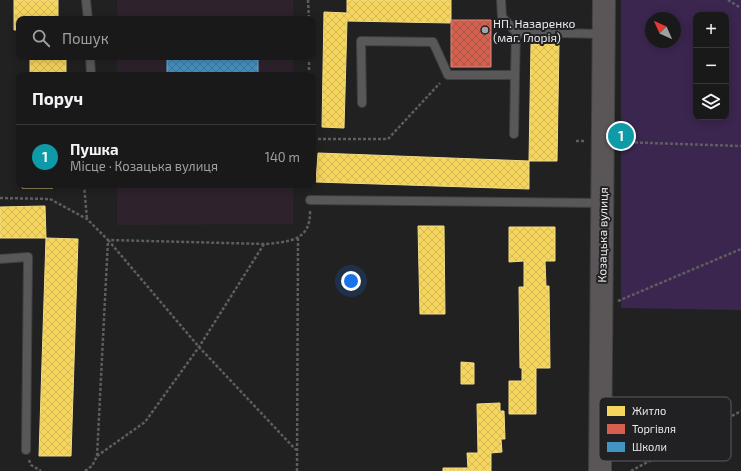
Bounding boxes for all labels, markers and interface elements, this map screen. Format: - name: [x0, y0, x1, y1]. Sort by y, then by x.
- north arrow: [645, 12, 681, 48]
- map controls: [693, 12, 729, 120]
- button: +: [693, 12, 729, 48]
- search box: [16, 16, 316, 60]
- place label: НП. Назаренко (маг. Глорія): [493, 16, 576, 44]
- marker: НП. Назаренко (маг. Глорія): [480, 25, 490, 35]
- icon: search: [30, 27, 52, 49]
- text: Пошук: [62, 29, 109, 47]
- button: −: [693, 48, 729, 84]
- button: layers: [693, 84, 729, 120]
- text: Поруч: [32, 88, 83, 108]
- pin: 1: [608, 121, 634, 151]
- text: Пушка: [70, 140, 119, 158]
- text: 1: [42, 149, 48, 165]
- text: 140 m: [265, 149, 300, 165]
- text: Місце · Козацька вулиця: [70, 158, 218, 174]
- street label: Козацька вулиця: [594, 187, 611, 283]
- your location: [341, 271, 361, 291]
- legend: [599, 397, 731, 461]
- text: Житло: [632, 404, 666, 417]
- text: Торгівля: [632, 422, 676, 435]
- text: Школи: [632, 440, 667, 453]

